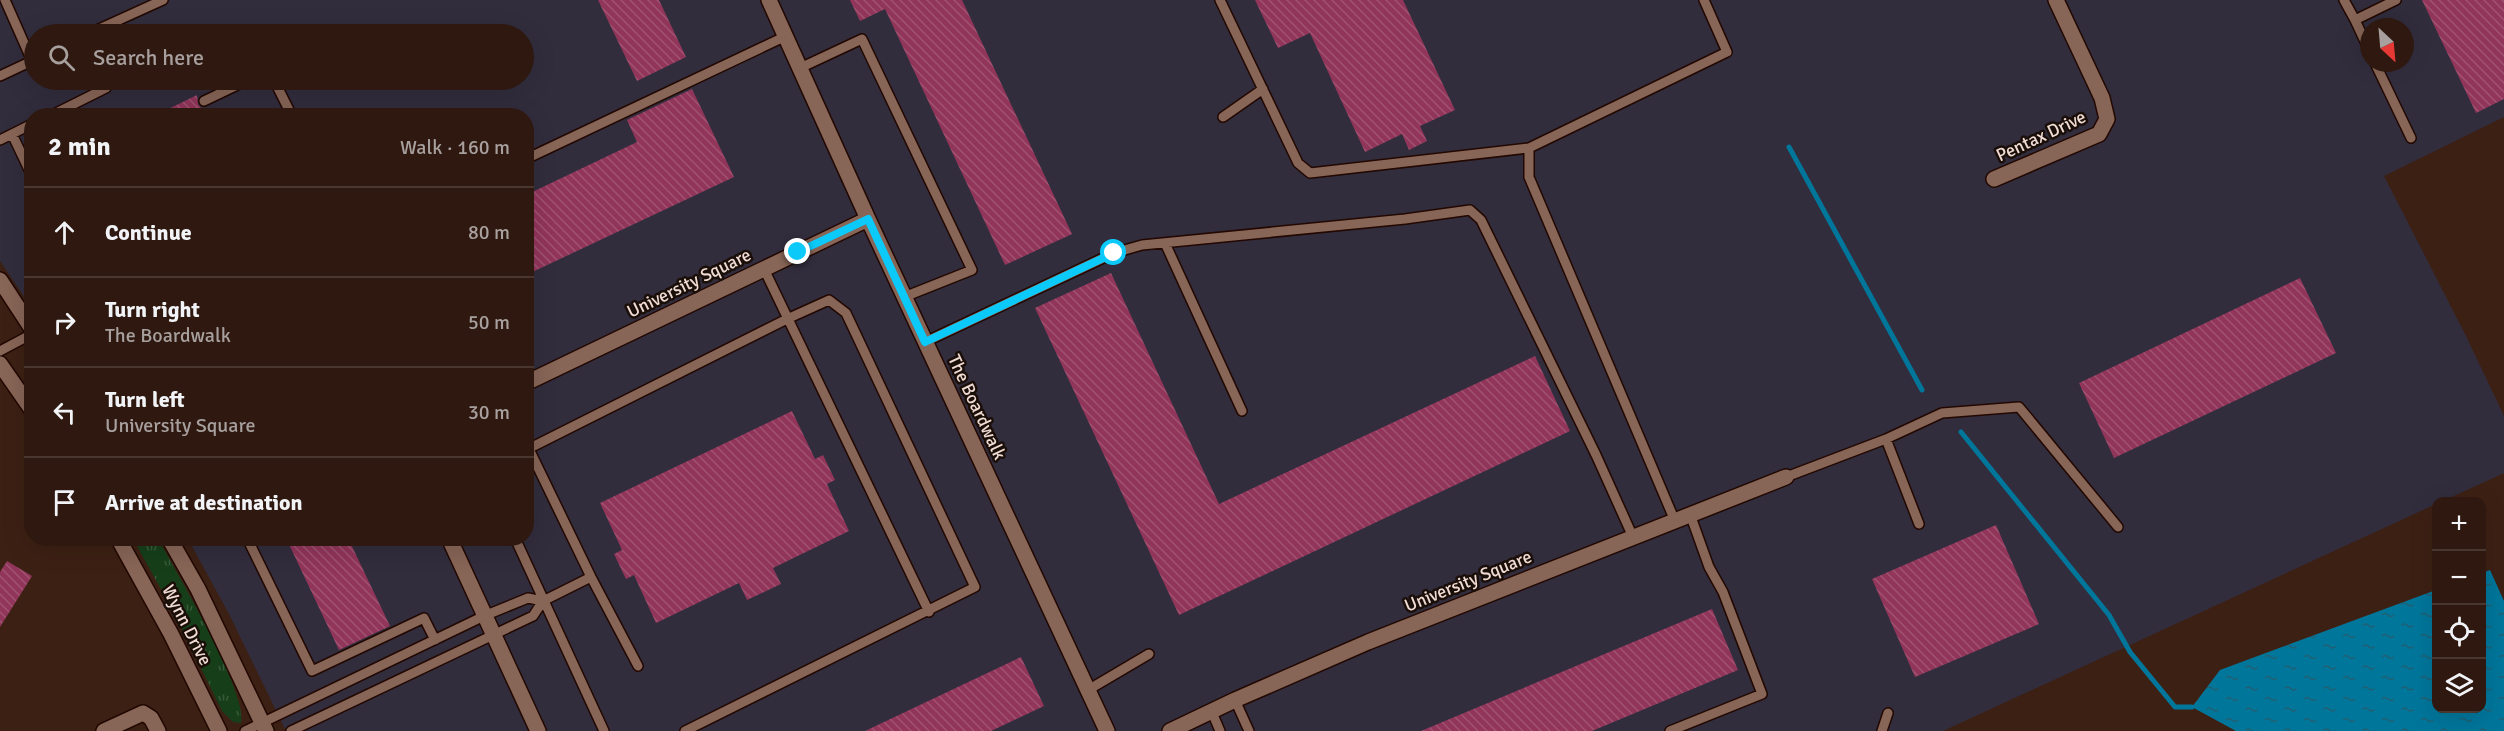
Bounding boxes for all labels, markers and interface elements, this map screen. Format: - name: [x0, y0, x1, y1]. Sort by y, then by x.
- north arrow: [2360, 18, 2414, 72]
- search box: [24, 24, 534, 90]
- icon: search: [45, 41, 78, 74]
- text: Search here: [93, 44, 204, 71]
- street label: Pentax Drive: [1993, 106, 2089, 166]
- text: 2 min: [48, 131, 111, 163]
- text: Walk · 160 m: [400, 135, 510, 160]
- icon: ahead: [48, 216, 81, 249]
- text: Continue: [105, 219, 192, 246]
- text: 80 m: [468, 220, 510, 245]
- route end: [784, 238, 810, 264]
- route start: [1100, 239, 1126, 265]
- street label: University Square: [623, 243, 755, 323]
- text: Turn right: [105, 296, 200, 323]
- icon: right: [48, 306, 81, 339]
- text: 50 m: [468, 310, 510, 335]
- text: The Boardwalk: [105, 323, 231, 348]
- street label: The Boardwalk: [943, 351, 1011, 463]
- text: Turn left: [105, 386, 185, 413]
- icon: left: [48, 396, 81, 429]
- text: 30 m: [468, 400, 510, 425]
- text: University Square: [105, 413, 255, 438]
- icon: arrive: [48, 486, 81, 519]
- text: Arrive at destination: [105, 489, 302, 516]
- map controls: [2432, 497, 2486, 713]
- button: +: [2432, 497, 2486, 551]
- street label: University Square: [1401, 545, 1535, 617]
- button: −: [2432, 551, 2486, 605]
- street label: Wynn Drive: [157, 581, 217, 669]
- button: locate: [2432, 605, 2486, 659]
- button: layers: [2432, 659, 2486, 713]

